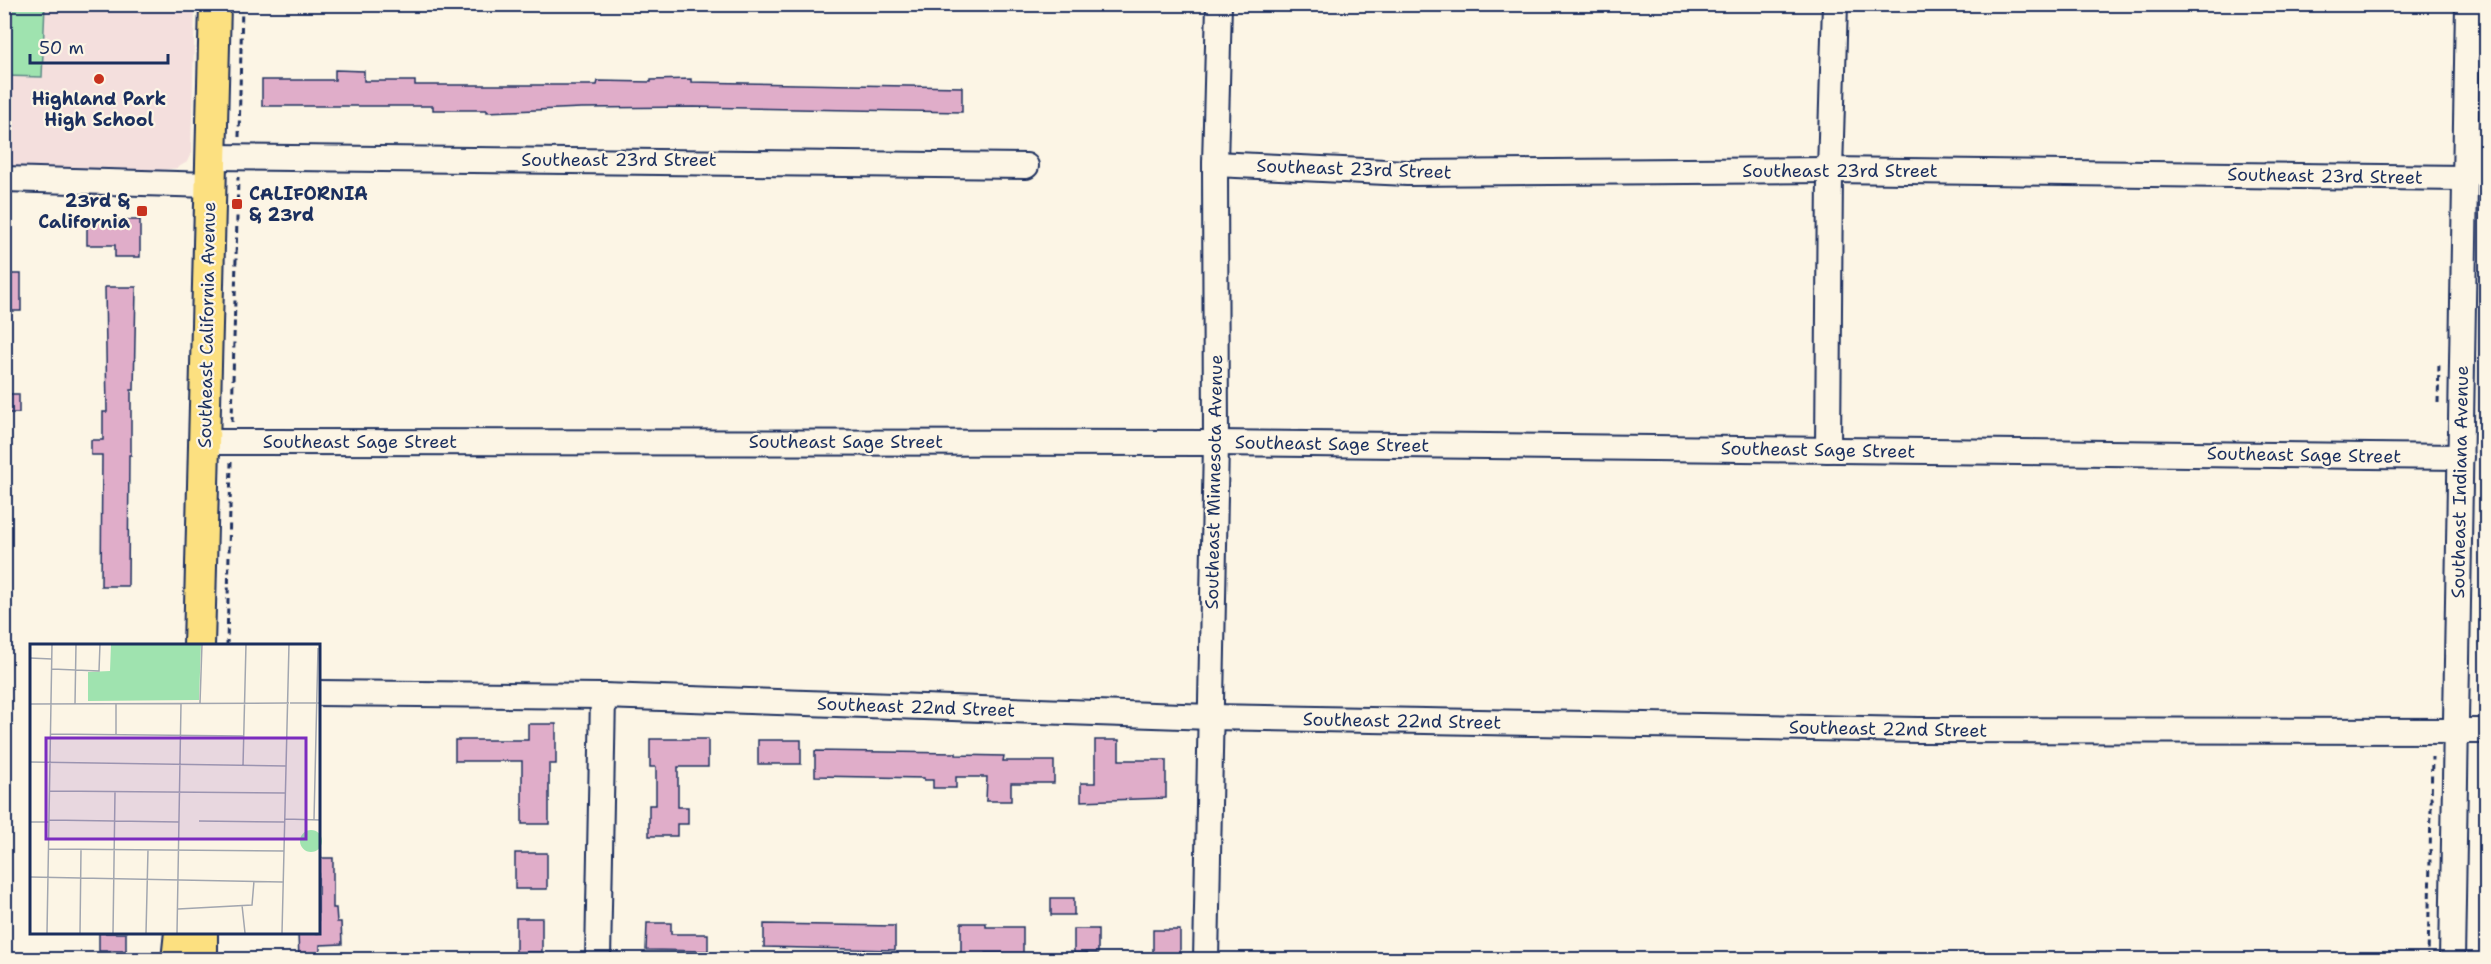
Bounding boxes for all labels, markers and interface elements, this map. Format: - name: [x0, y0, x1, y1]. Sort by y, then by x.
- scale bar: [30, 27, 168, 65]
- text: 50 m: [39, 36, 84, 60]
- marker: Highland Park High School: [92, 72, 106, 86]
- place label: Highland Park High School: [32, 87, 166, 132]
- street label: Southeast 23rd Street: [521, 148, 717, 172]
- street label: Southeast 23rd Street: [1256, 154, 1452, 184]
- street label: Southeast 23rd Street: [1742, 159, 1938, 183]
- street label: Southeast 23rd Street: [2227, 162, 2423, 190]
- place label: CALIFORNIA & 23rd: [249, 182, 368, 227]
- place label: 23rd & California: [38, 189, 131, 234]
- marker: CALIFORNIA & 23rd: [230, 197, 244, 211]
- street label: Southeast California Avenue: [193, 202, 221, 448]
- marker: 23rd & California: [135, 204, 149, 218]
- street label: Southeast Minnesota Avenue: [1200, 354, 1228, 610]
- street label: Southeast Indiana Avenue: [2446, 365, 2474, 599]
- street label: Southeast Sage Street: [263, 430, 457, 454]
- street label: Southeast Sage Street: [749, 430, 943, 454]
- street label: Southeast Sage Street: [1235, 430, 1429, 458]
- street label: Southeast Sage Street: [1721, 436, 1915, 464]
- street label: Southeast Sage Street: [2207, 441, 2401, 469]
- inset map: [30, 644, 320, 934]
- street label: Southeast 22nd Street: [816, 692, 1016, 722]
- street label: Southeast 22nd Street: [1303, 707, 1502, 735]
- street label: Southeast 22nd Street: [1789, 715, 1988, 743]

